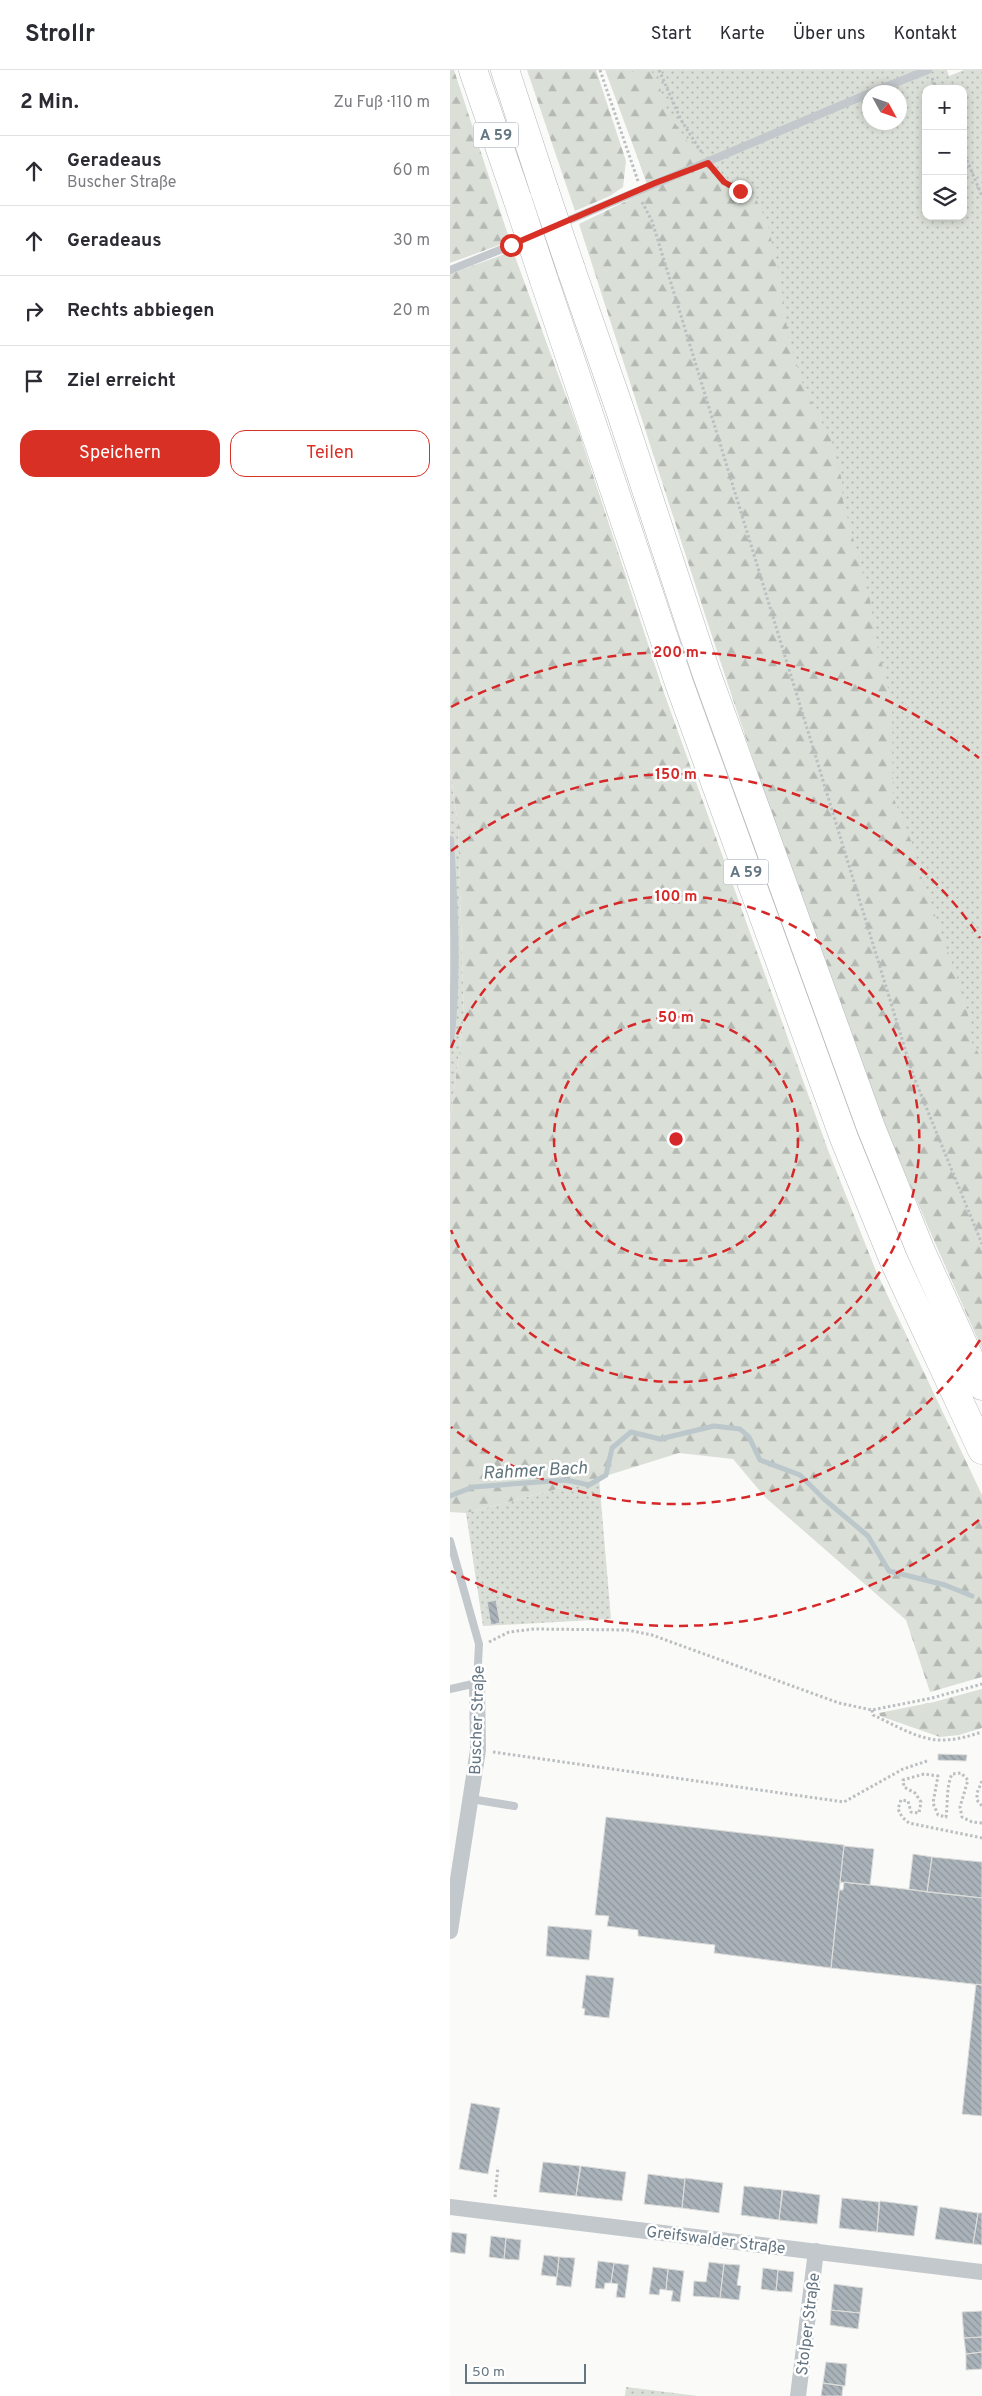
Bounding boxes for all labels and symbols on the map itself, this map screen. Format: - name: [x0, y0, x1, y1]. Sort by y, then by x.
- north arrow: [862, 85, 907, 130]
- road number: A 59: [473, 122, 518, 148]
- route end: [729, 180, 752, 203]
- route start: [500, 234, 523, 257]
- text: 200 m: [653, 644, 699, 663]
- text: 150 m: [655, 766, 697, 785]
- road number: A 59: [724, 860, 768, 884]
- text: 100 m: [655, 888, 697, 907]
- text: 50 m: [658, 1009, 694, 1028]
- centre of rings: [667, 1130, 685, 1148]
- water label: Rahmer Bach: [482, 1457, 588, 1486]
- street label: Buscher Straße: [466, 1665, 490, 1775]
- street label: Greifswalder Straße: [645, 2223, 786, 2259]
- street label: Stolper Straße: [793, 2272, 825, 2377]
- scale bar: [465, 2361, 586, 2384]

